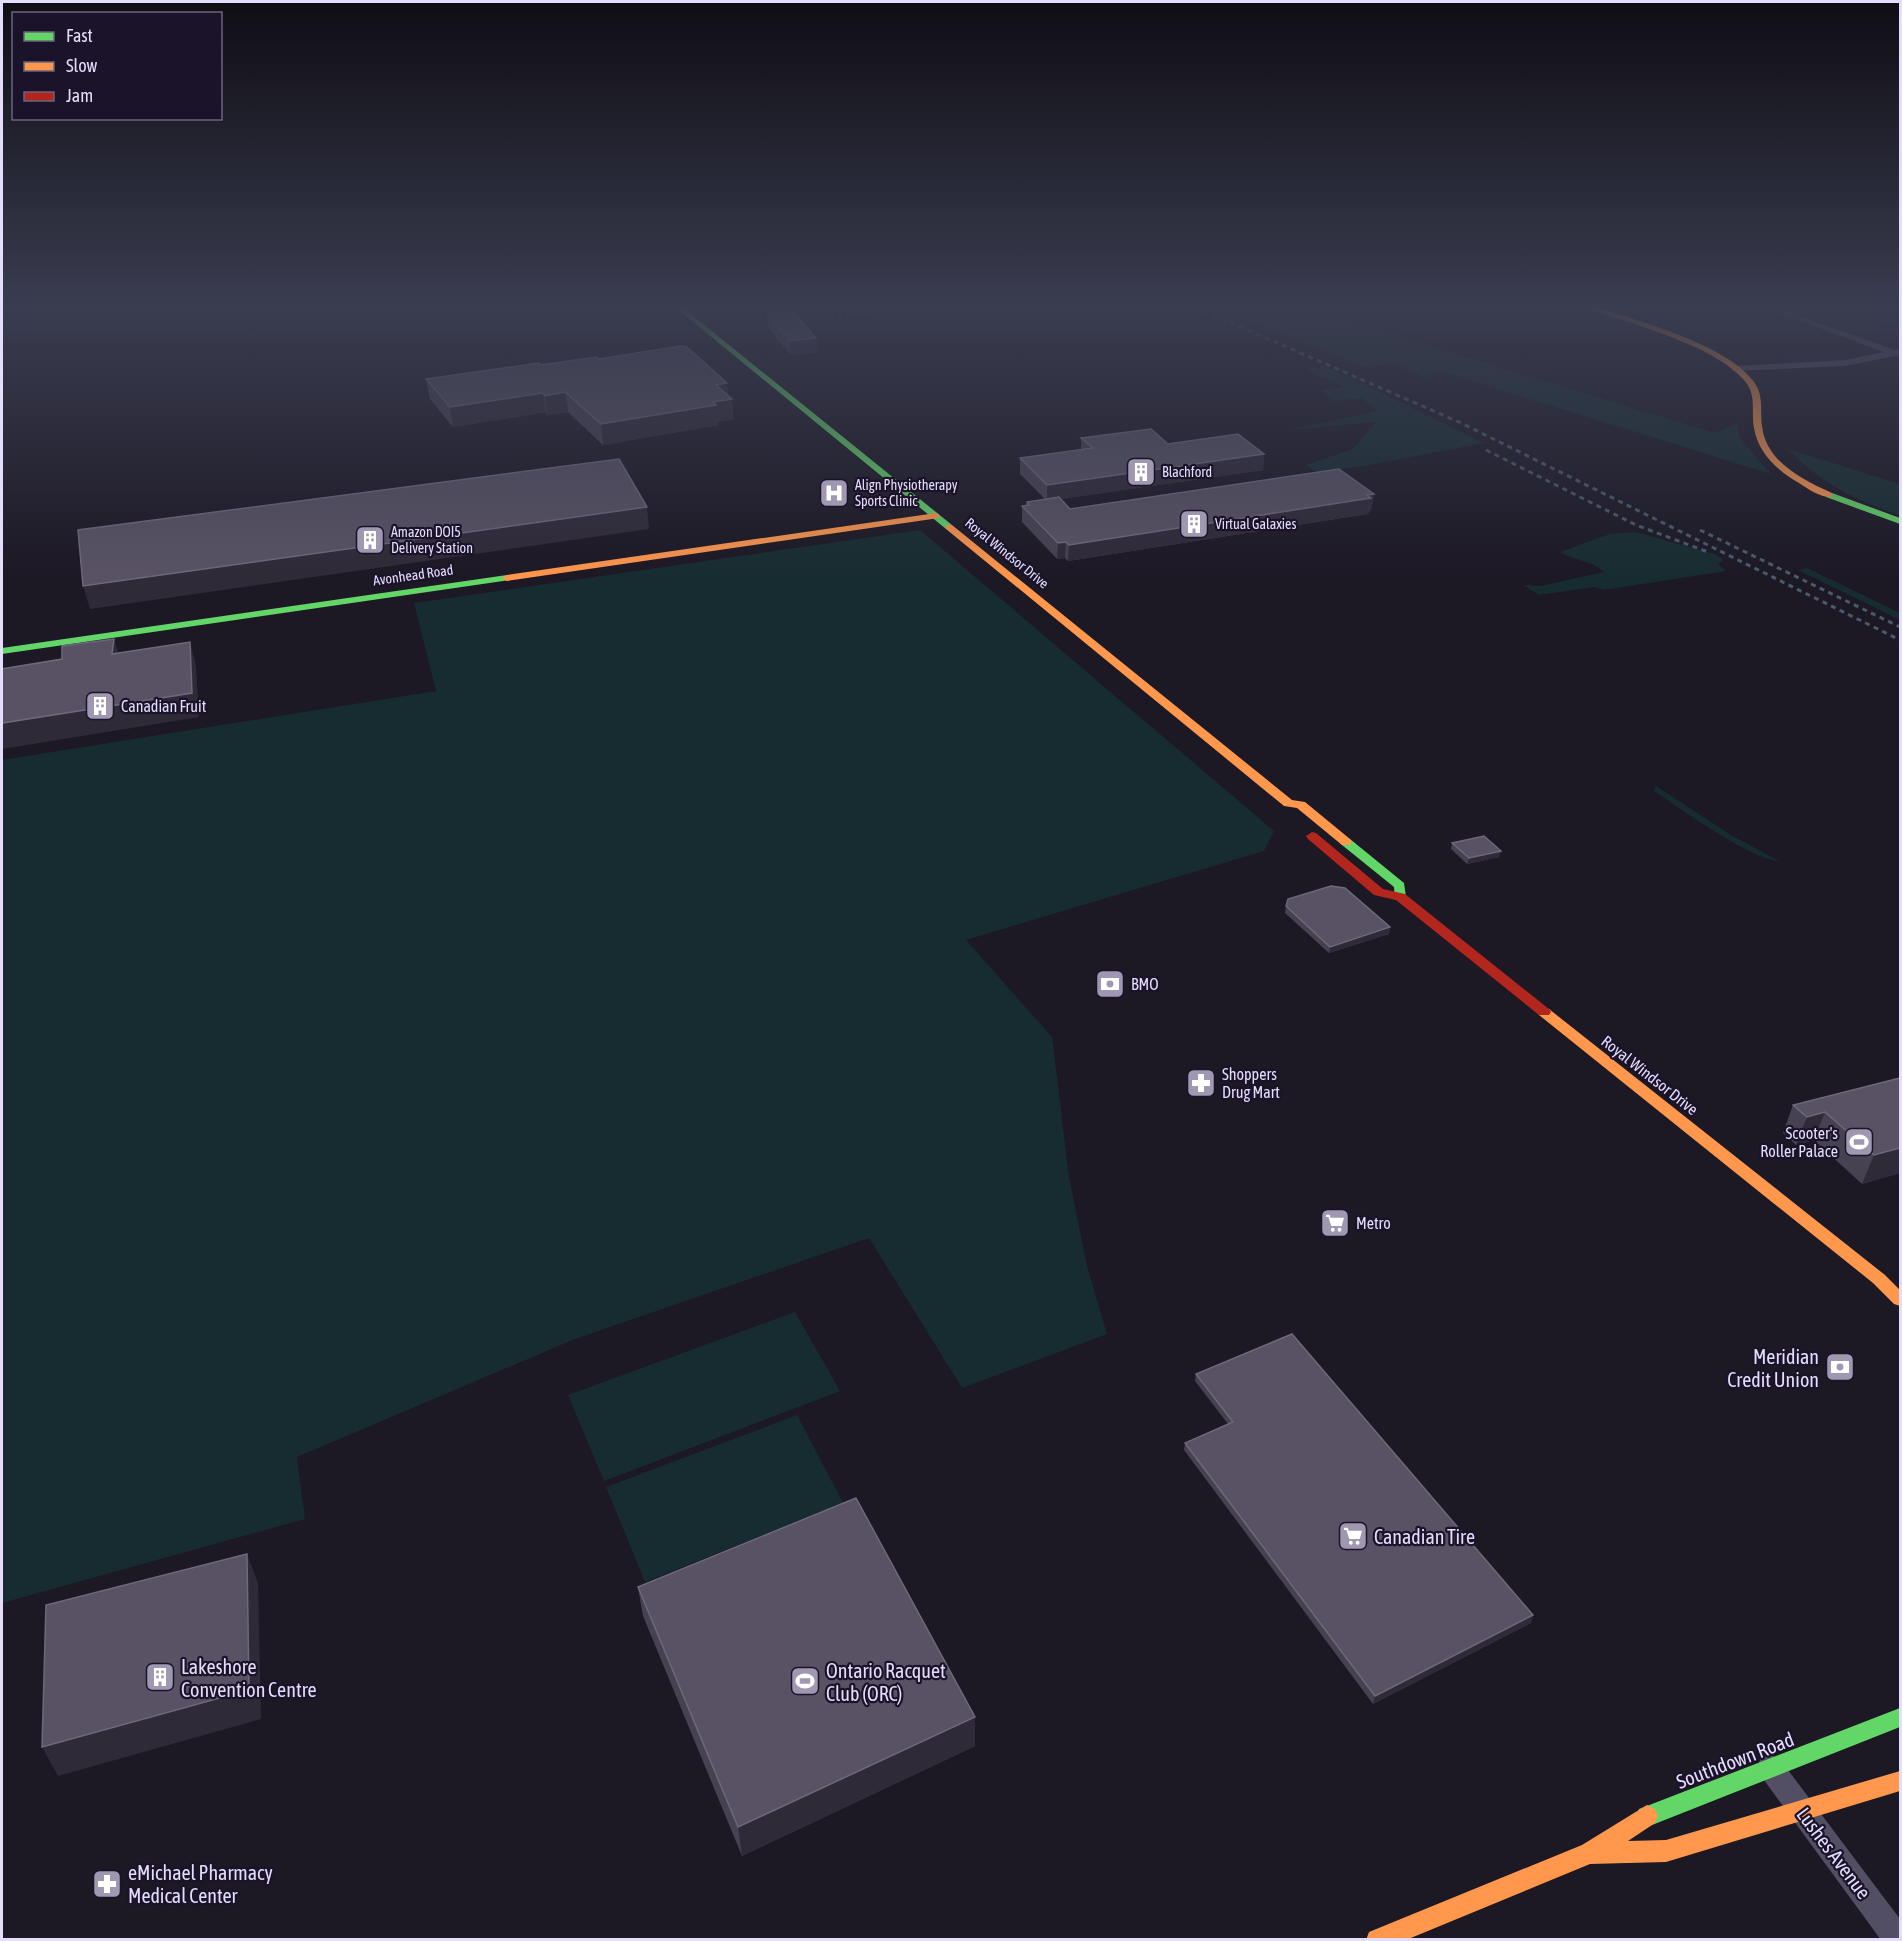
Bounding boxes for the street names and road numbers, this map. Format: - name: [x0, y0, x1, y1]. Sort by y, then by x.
- street label: Royal Windsor Drive: [962, 514, 1052, 592]
- street label: Avonhead Road: [372, 561, 454, 589]
- street label: Royal Windsor Drive: [1598, 1032, 1702, 1119]
- street label: Southdown Road: [1673, 1727, 1797, 1793]
- street label: Lushes Avenue: [1792, 1803, 1876, 1903]

